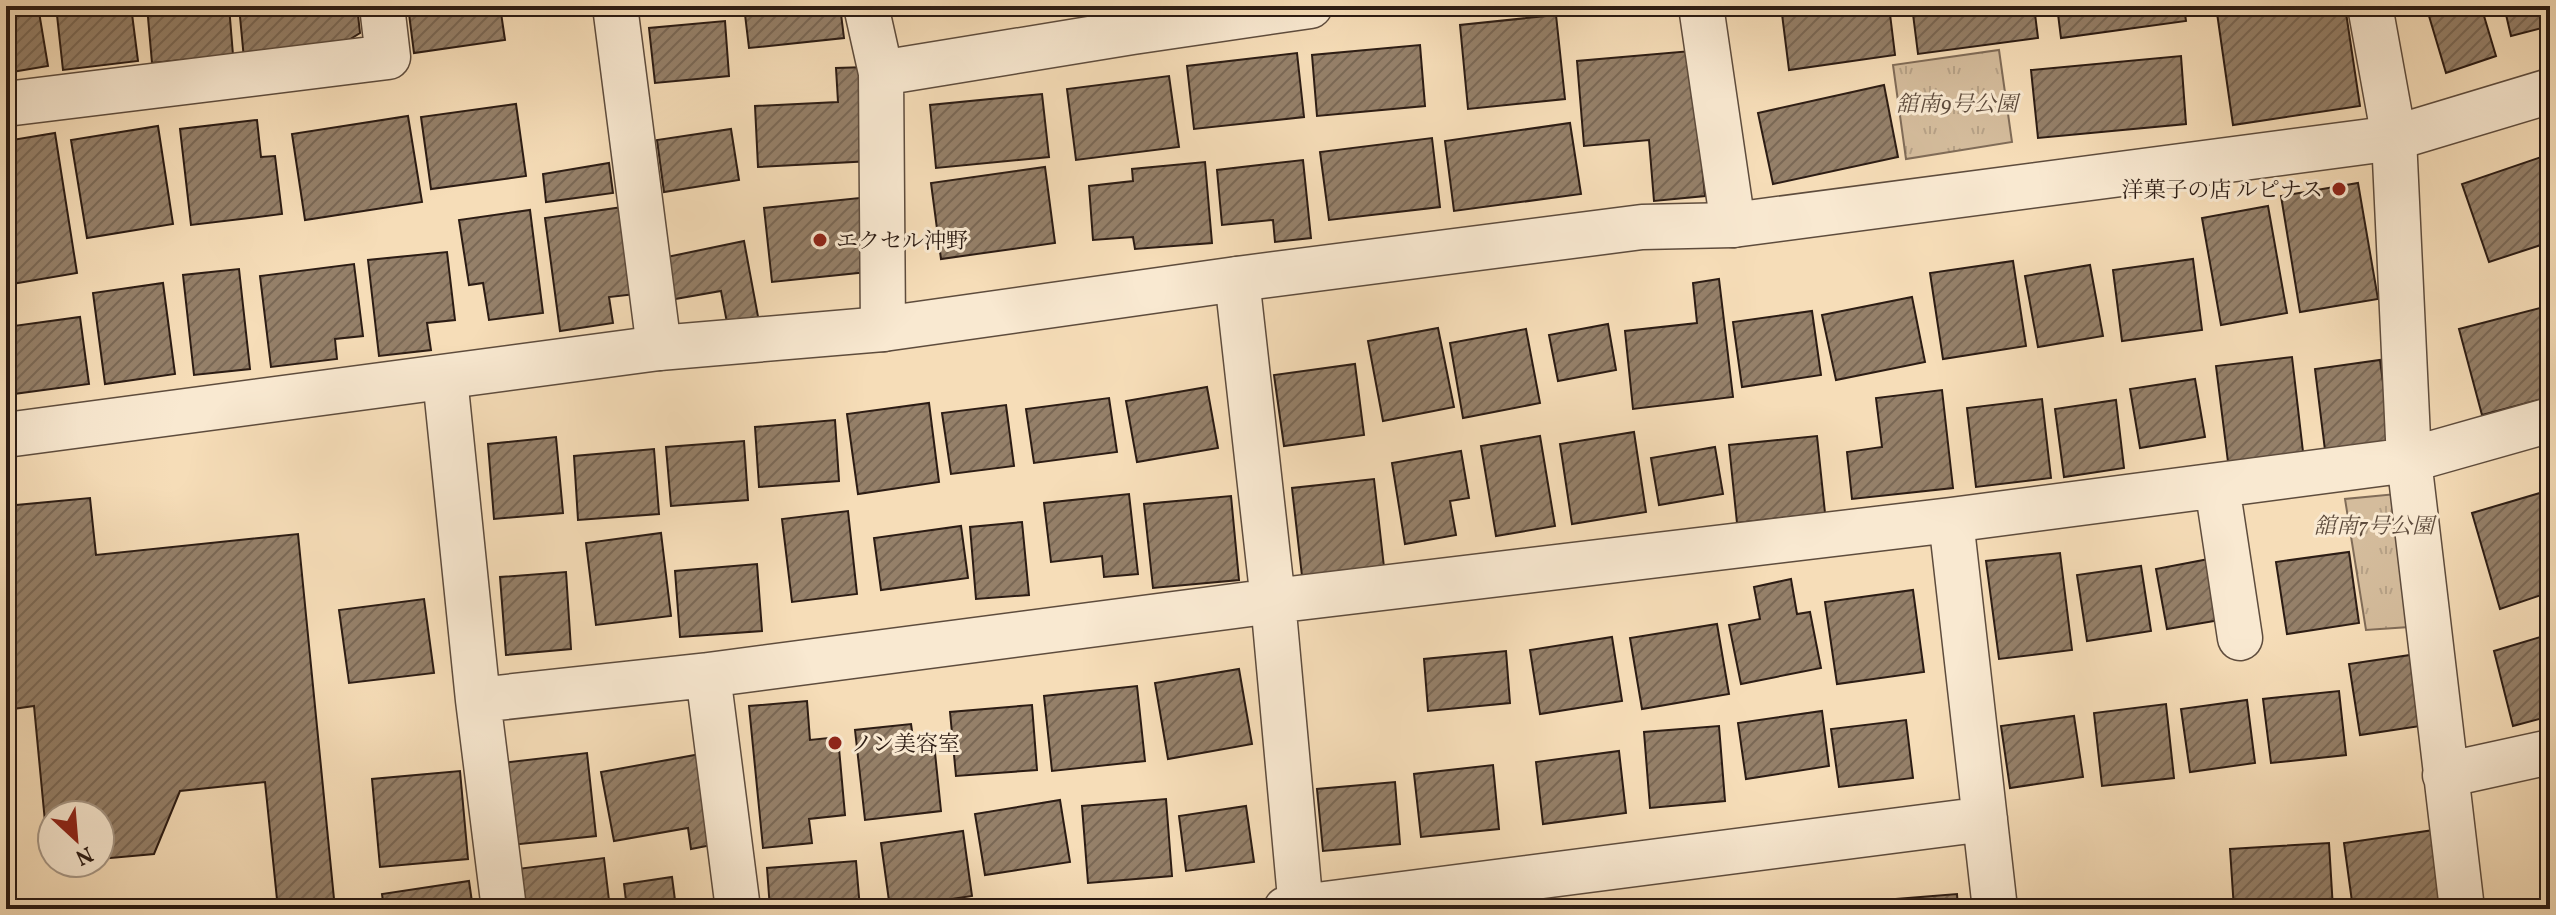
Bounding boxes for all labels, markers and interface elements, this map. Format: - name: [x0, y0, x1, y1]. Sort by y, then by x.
- park label: 舘南9号公園: [1896, 90, 2021, 121]
- place label: 洋菓子の店 ルピナス: [2121, 176, 2323, 207]
- marker: 洋菓子の店 ルピナス: [2330, 180, 2348, 198]
- place label: エクセル沖野: [836, 227, 968, 258]
- marker: エクセル沖野: [811, 231, 829, 249]
- park label: 舘南7号公園: [2314, 512, 2437, 543]
- place label: ノン美容室: [851, 730, 960, 761]
- marker: ノン美容室: [826, 734, 844, 752]
- north arrow: [36, 799, 116, 879]
- text: N: [70, 837, 98, 872]

